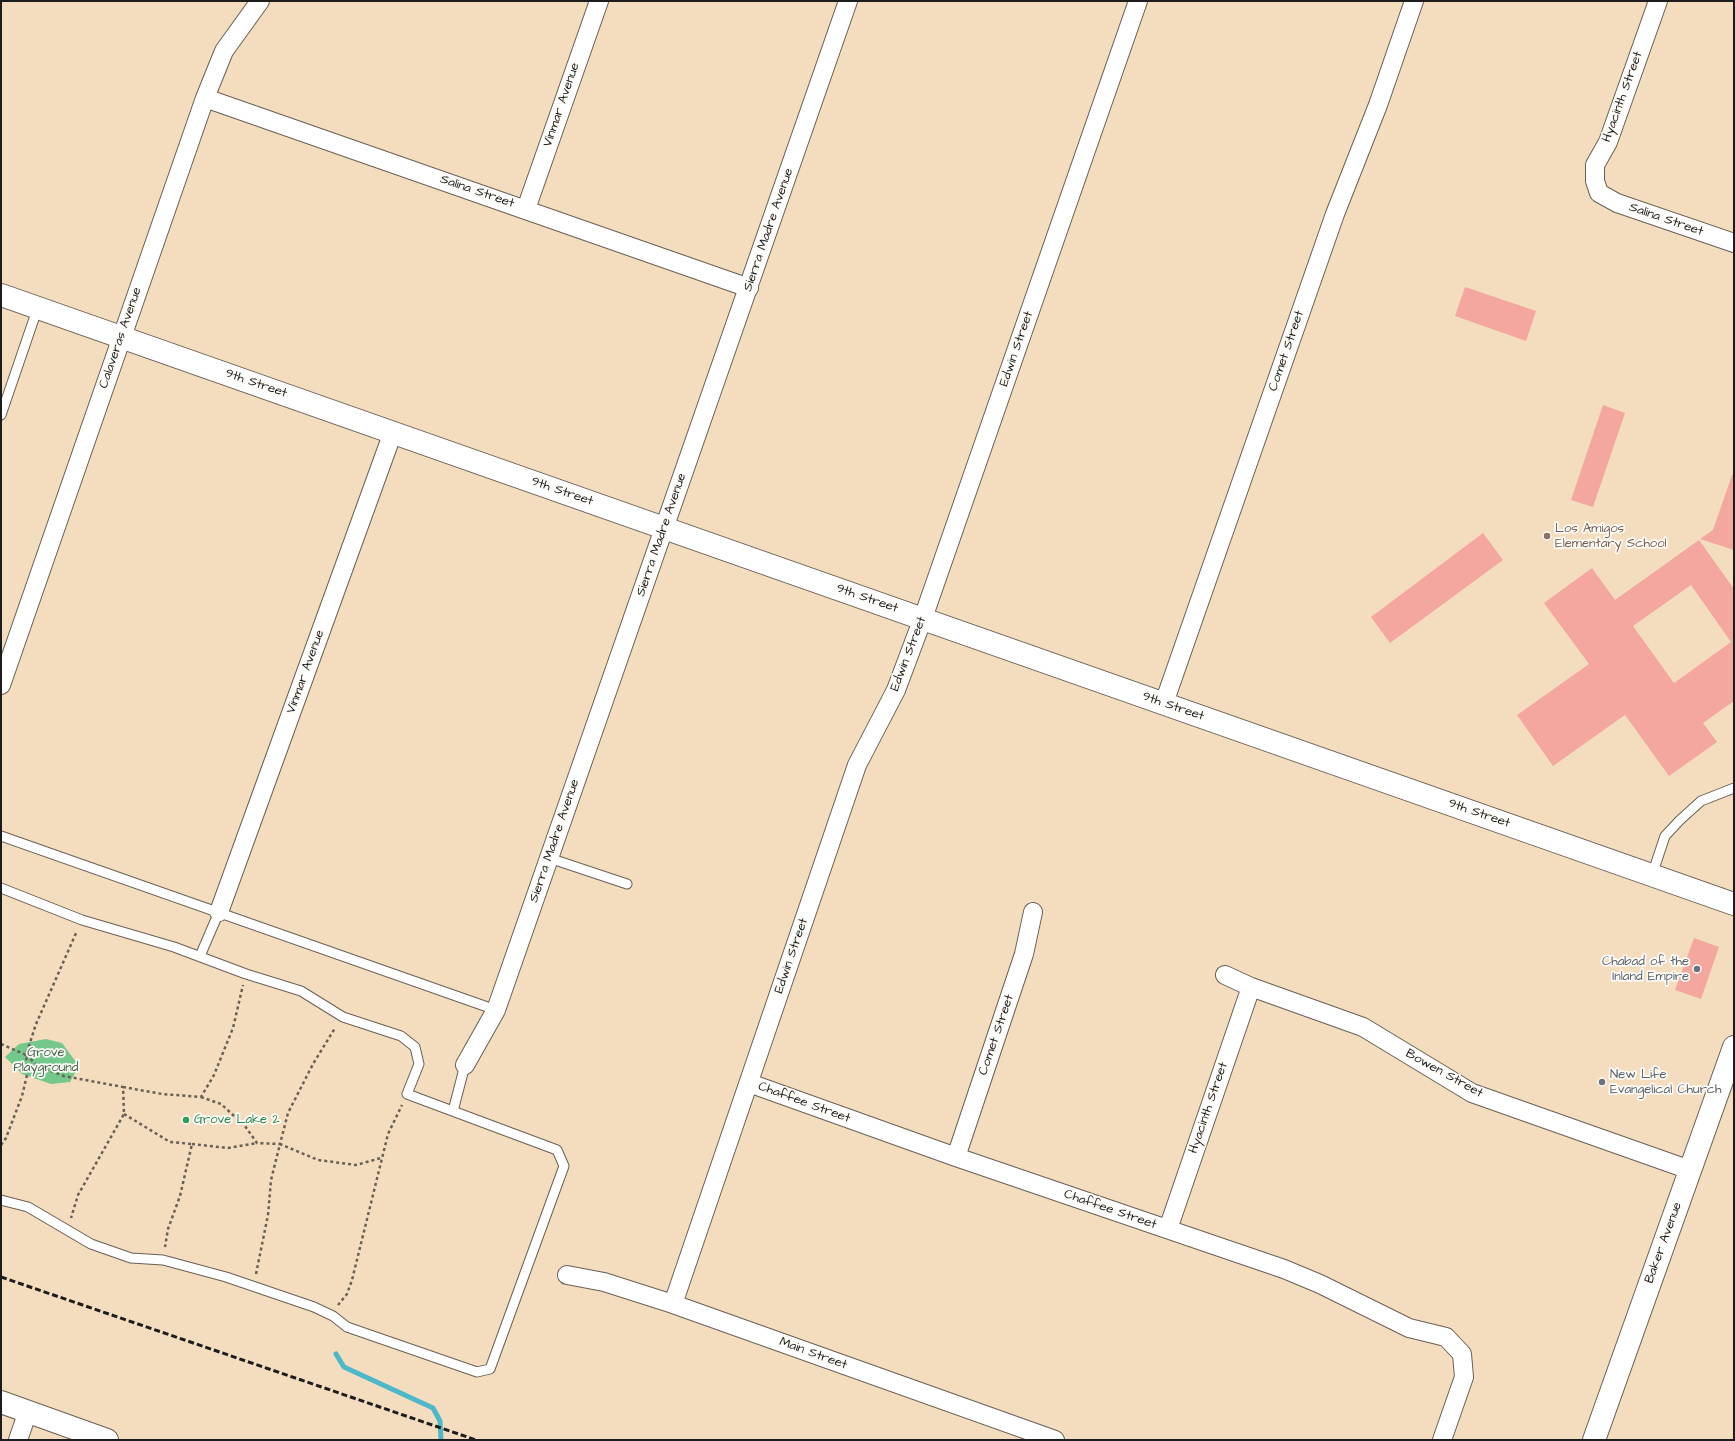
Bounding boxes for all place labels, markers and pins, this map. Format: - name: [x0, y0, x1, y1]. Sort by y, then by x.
- place label: Los Amigos Elementary School: [1555, 521, 1666, 552]
- marker: Los Amigos Elementary School: [1542, 531, 1552, 541]
- place label: Chabad of the Inland Empire: [1602, 954, 1689, 985]
- marker: Chabad of the Inland Empire: [1692, 964, 1702, 974]
- place label: New Life Evangelical Church: [1610, 1067, 1721, 1098]
- marker: New Life Evangelical Church: [1597, 1077, 1607, 1087]
- place label: Grove Lake 2: [194, 1112, 280, 1128]
- marker: Grove Lake 2: [181, 1115, 191, 1125]

